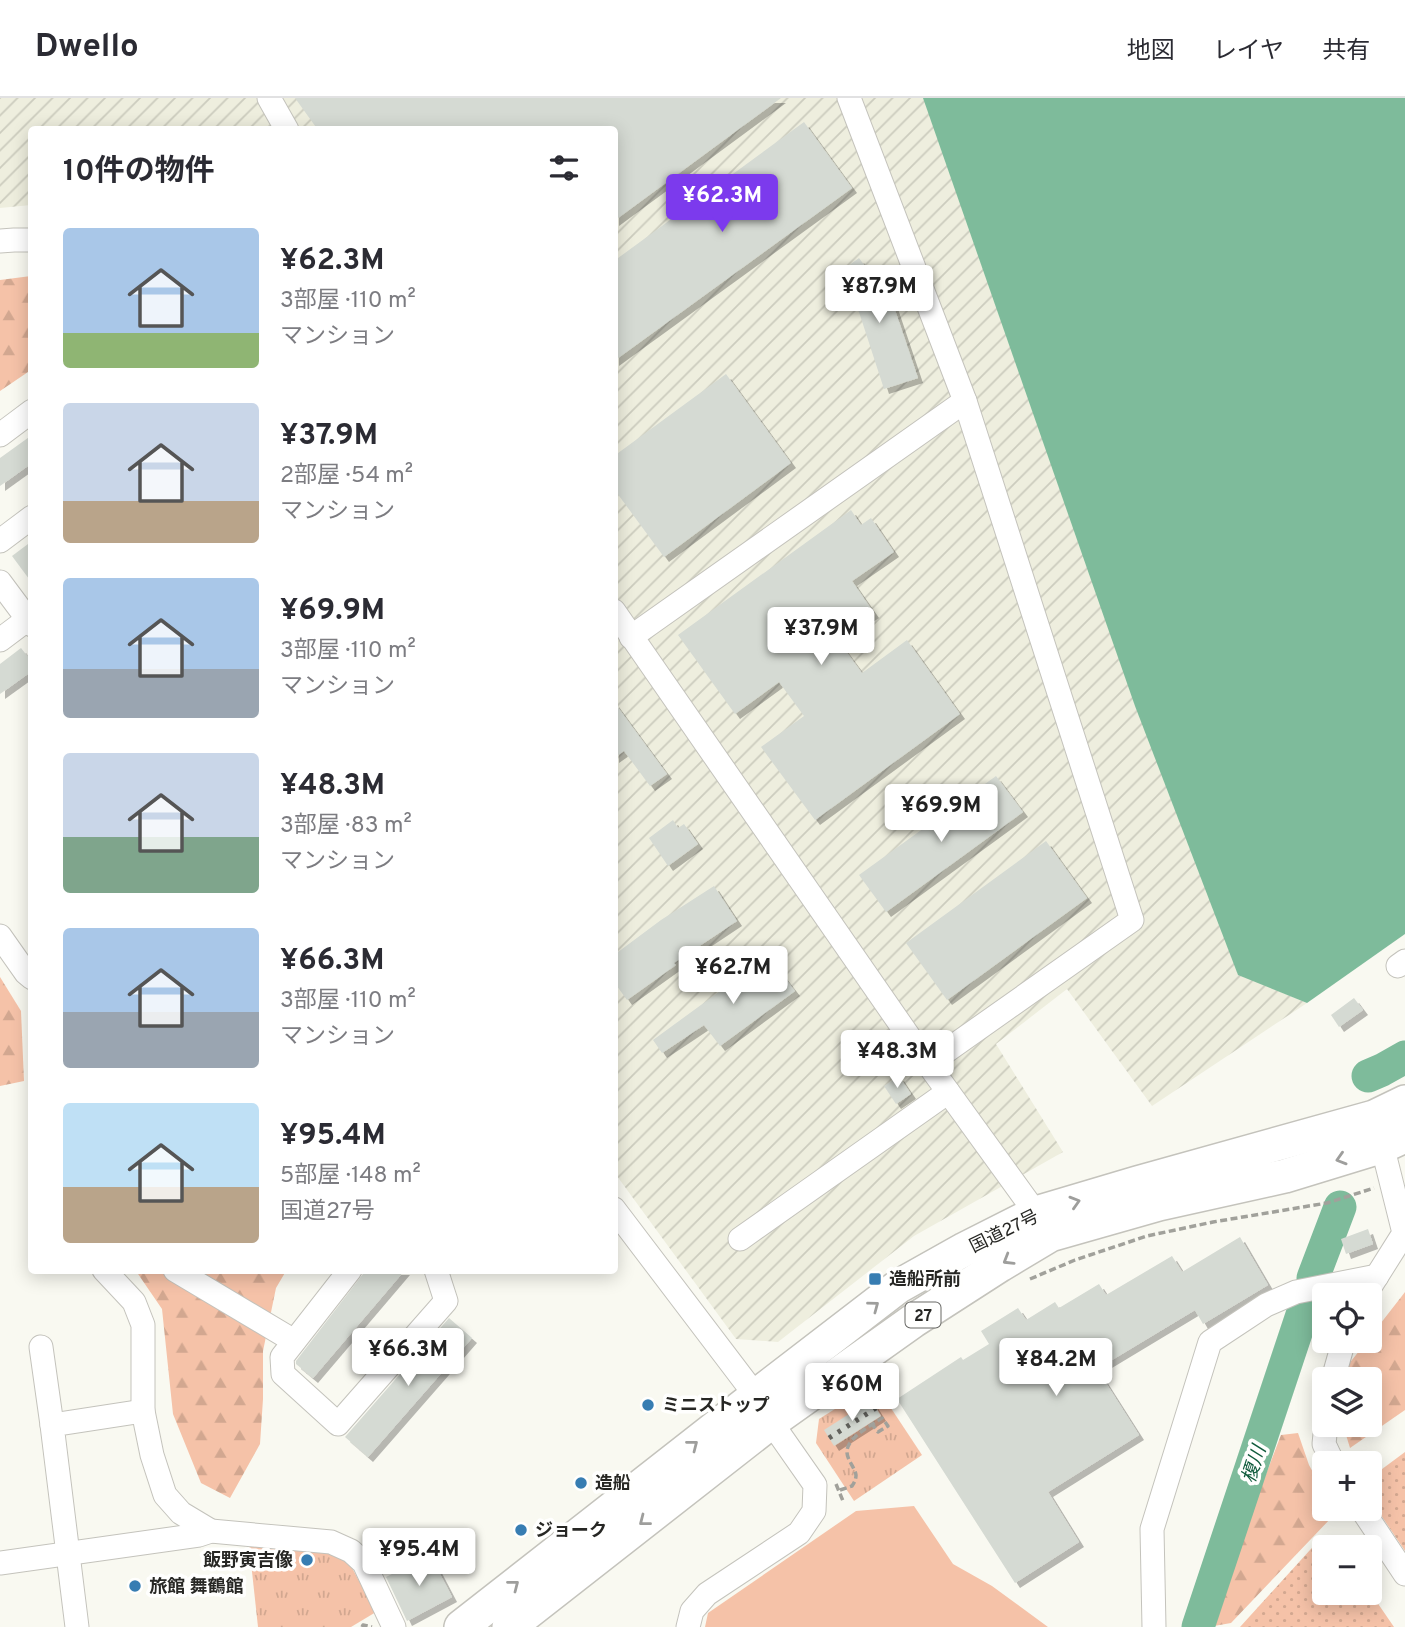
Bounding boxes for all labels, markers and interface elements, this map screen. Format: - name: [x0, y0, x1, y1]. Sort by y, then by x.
- text: Dwello: [35, 27, 139, 69]
- text: 地図: [1127, 37, 1175, 67]
- text: レイヤ: [1213, 37, 1284, 67]
- text: 共有: [1322, 37, 1370, 67]
- icon: filters: [545, 149, 583, 187]
- text: 10件の物件: [63, 154, 215, 191]
- pin: ¥62.3M: [665, 174, 779, 234]
- text: ¥62.3M: [682, 182, 762, 211]
- text: ¥62.3M: [280, 243, 384, 280]
- icon: home: [119, 256, 203, 340]
- pin: ¥87.9M: [822, 266, 936, 325]
- text: ¥87.9M: [841, 273, 917, 302]
- text: 3部屋 · 110 m²: [280, 287, 416, 316]
- text: マンション: [280, 323, 395, 352]
- text: ¥37.9M: [280, 418, 378, 455]
- icon: home: [119, 431, 203, 515]
- text: 2部屋 · 54 m²: [280, 462, 413, 491]
- text: マンション: [280, 498, 395, 527]
- text: ¥69.9M: [280, 593, 385, 630]
- icon: home: [119, 606, 203, 690]
- pin: ¥37.9M: [764, 608, 878, 667]
- text: ¥37.9M: [783, 615, 859, 644]
- text: 3部屋 · 110 m²: [280, 637, 416, 666]
- text: マンション: [280, 673, 395, 702]
- text: ¥48.3M: [280, 768, 385, 805]
- icon: home: [119, 781, 203, 865]
- pin: ¥69.9M: [884, 784, 998, 844]
- text: ¥69.9M: [901, 792, 981, 821]
- text: 3部屋 · 83 m²: [280, 812, 412, 841]
- text: マンション: [280, 848, 395, 877]
- text: ¥66.3M: [280, 943, 385, 980]
- pin: ¥62.7M: [676, 946, 790, 1006]
- text: ¥62.7M: [695, 954, 771, 983]
- icon: home: [119, 956, 203, 1040]
- text: 3部屋 · 110 m²: [280, 987, 416, 1016]
- text: マンション: [280, 1023, 395, 1052]
- pin: ¥48.3M: [840, 1030, 954, 1090]
- text: ¥48.3M: [857, 1038, 937, 1067]
- text: ¥95.4M: [280, 1118, 386, 1155]
- icon: home: [119, 1131, 203, 1215]
- one-way arrow: [1335, 1150, 1347, 1165]
- text: 5部屋 · 148 m²: [280, 1162, 421, 1191]
- one-way arrow: [1068, 1195, 1080, 1210]
- text: 国道27号: [280, 1198, 375, 1227]
- street label: 国道27号: [966, 1206, 1043, 1259]
- one-way arrow: [1002, 1252, 1015, 1265]
- place label: 造船所前: [889, 1269, 961, 1292]
- marker: 造船所前: [867, 1271, 883, 1287]
- map controls: [1312, 1283, 1382, 1605]
- button: locate: [1312, 1283, 1382, 1353]
- one-way arrow: [866, 1301, 878, 1314]
- road number: 27: [906, 1302, 940, 1328]
- pin: ¥66.3M: [351, 1328, 465, 1388]
- text: ¥66.3M: [368, 1336, 448, 1365]
- pin: ¥84.2M: [999, 1338, 1113, 1398]
- text: ¥84.2M: [1015, 1346, 1097, 1375]
- pin: ¥60M: [811, 1364, 893, 1423]
- button: layers: [1312, 1367, 1382, 1437]
- text: ¥60M: [821, 1371, 883, 1400]
- place label: ミニストップ: [662, 1395, 770, 1418]
- marker: ミニストップ: [640, 1397, 656, 1413]
- one-way arrow: [686, 1440, 698, 1453]
- water label: 榎川: [1238, 1441, 1273, 1486]
- button: +: [1312, 1451, 1382, 1521]
- place label: 造船: [595, 1473, 631, 1496]
- marker: 造船: [573, 1475, 589, 1491]
- one-way arrow: [639, 1513, 652, 1526]
- place label: ジョーク: [535, 1520, 607, 1543]
- marker: ジョーク: [513, 1522, 529, 1538]
- pin: ¥95.4M: [362, 1528, 476, 1588]
- button: −: [1312, 1535, 1382, 1605]
- text: ¥95.4M: [378, 1536, 460, 1565]
- place label: 飯野寅吉像: [203, 1549, 293, 1573]
- marker: 飯野寅吉像: [299, 1552, 315, 1568]
- place label: 旅館 舞鶴館: [149, 1576, 244, 1599]
- marker: 旅館 舞鶴館: [127, 1578, 143, 1594]
- one-way arrow: [507, 1580, 519, 1593]

